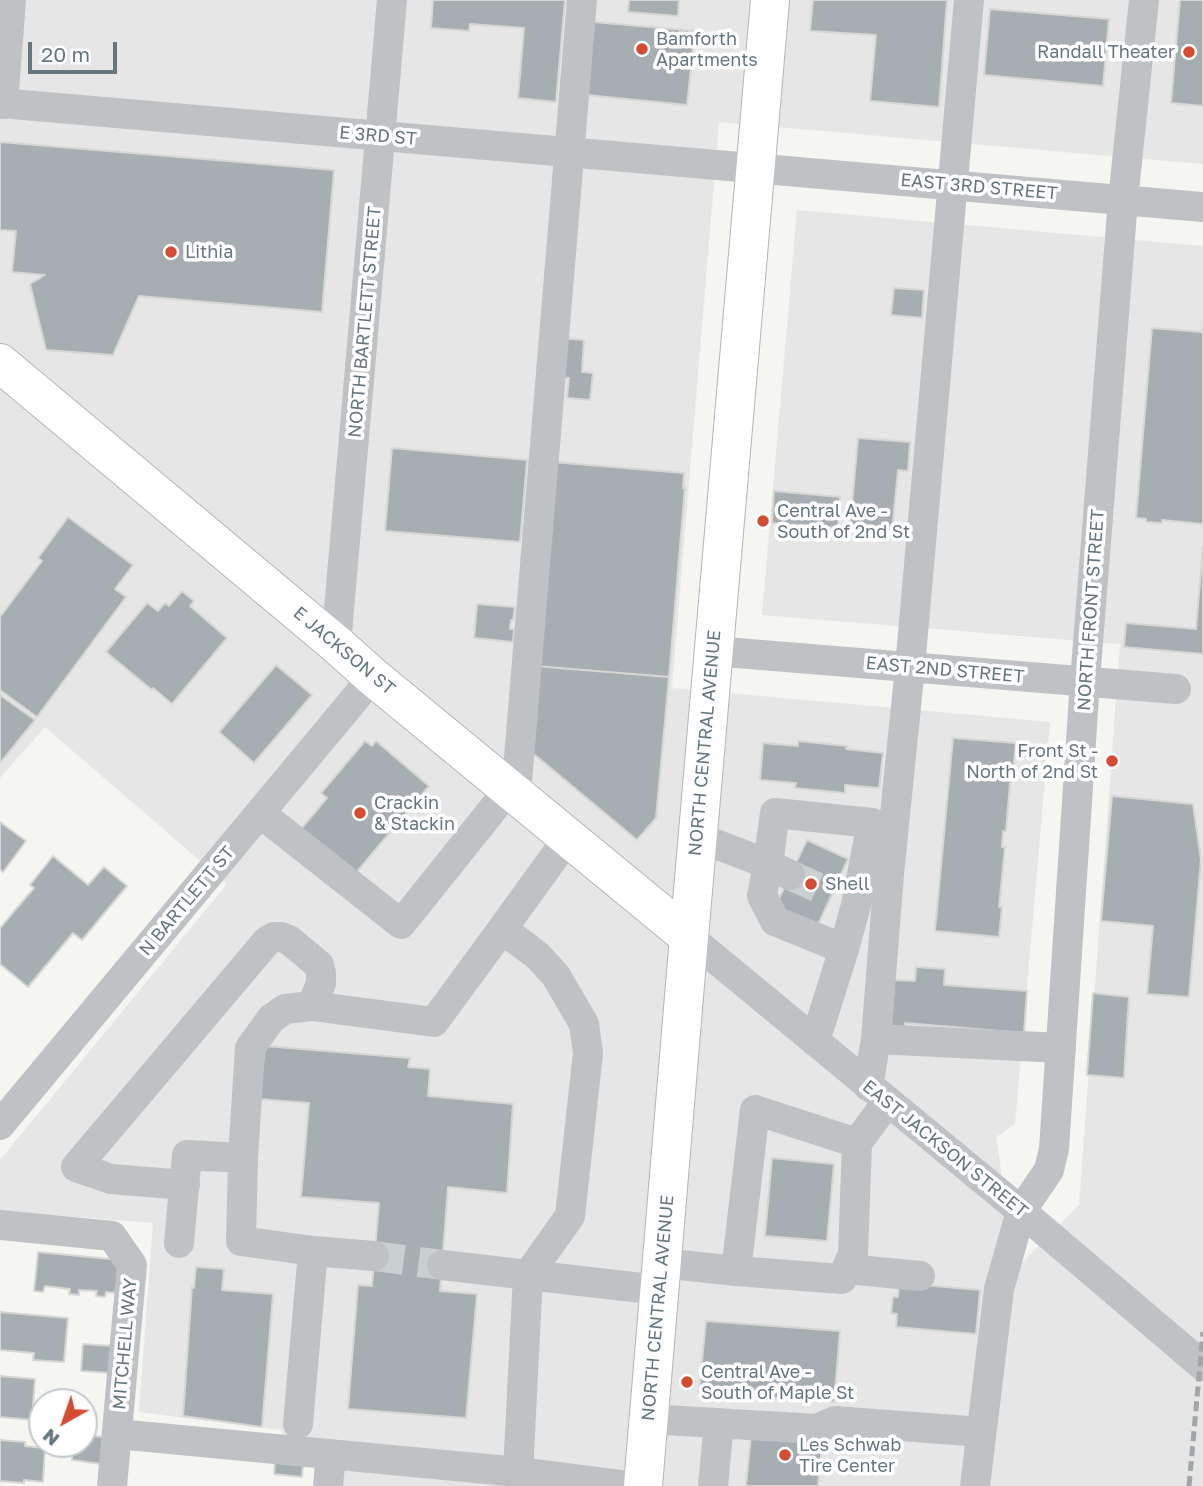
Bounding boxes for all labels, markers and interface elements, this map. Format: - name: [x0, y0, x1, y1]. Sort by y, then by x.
- scale bar: [32, 28, 121, 72]
- place label: Bamforth Apartments: [656, 28, 758, 70]
- text: 20 m: [41, 41, 90, 67]
- marker: Bamforth Apartments: [634, 41, 650, 57]
- place label: Randall Theater: [1037, 41, 1175, 63]
- marker: Randall Theater: [1181, 44, 1197, 60]
- street label: E 3RD ST: [338, 122, 418, 150]
- street label: EAST 3RD STREET: [899, 169, 1059, 205]
- street label: NORTH BARTLETT STREET: [344, 205, 386, 439]
- place label: Lithia: [185, 241, 233, 263]
- marker: Lithia: [163, 244, 179, 260]
- place label: Central Ave - South of 2nd St: [777, 500, 910, 542]
- street label: NORTH FRONT STREET: [1073, 508, 1109, 712]
- marker: Central Ave - South of 2nd St: [755, 513, 771, 529]
- street label: E JACKSON ST: [289, 602, 399, 700]
- street label: NORTH CENTRAL AVENUE: [684, 629, 726, 857]
- street label: EAST 2ND STREET: [865, 652, 1025, 688]
- place label: Front St - North of 2nd St: [966, 740, 1098, 782]
- marker: Front St - North of 2nd St: [1104, 753, 1120, 769]
- place label: Crackin & Stackin: [374, 792, 455, 834]
- marker: Crackin & Stackin: [352, 805, 368, 821]
- street label: N BARTLETT ST: [135, 842, 239, 960]
- place label: Shell: [825, 873, 870, 895]
- marker: Shell: [803, 876, 819, 892]
- street label: EAST JACKSON STREET: [858, 1076, 1032, 1222]
- street label: NORTH CENTRAL AVENUE: [637, 1194, 679, 1422]
- street label: MITCHELL WAY: [108, 1277, 142, 1411]
- place label: Central Ave - South of Maple St: [701, 1361, 854, 1404]
- marker: Central Ave - South of Maple St: [679, 1374, 695, 1390]
- north arrow: [28, 1388, 98, 1458]
- text: N: [38, 1424, 63, 1451]
- place label: Les Schwab Tire Center: [799, 1434, 901, 1476]
- marker: Les Schwab Tire Center: [777, 1447, 793, 1463]

